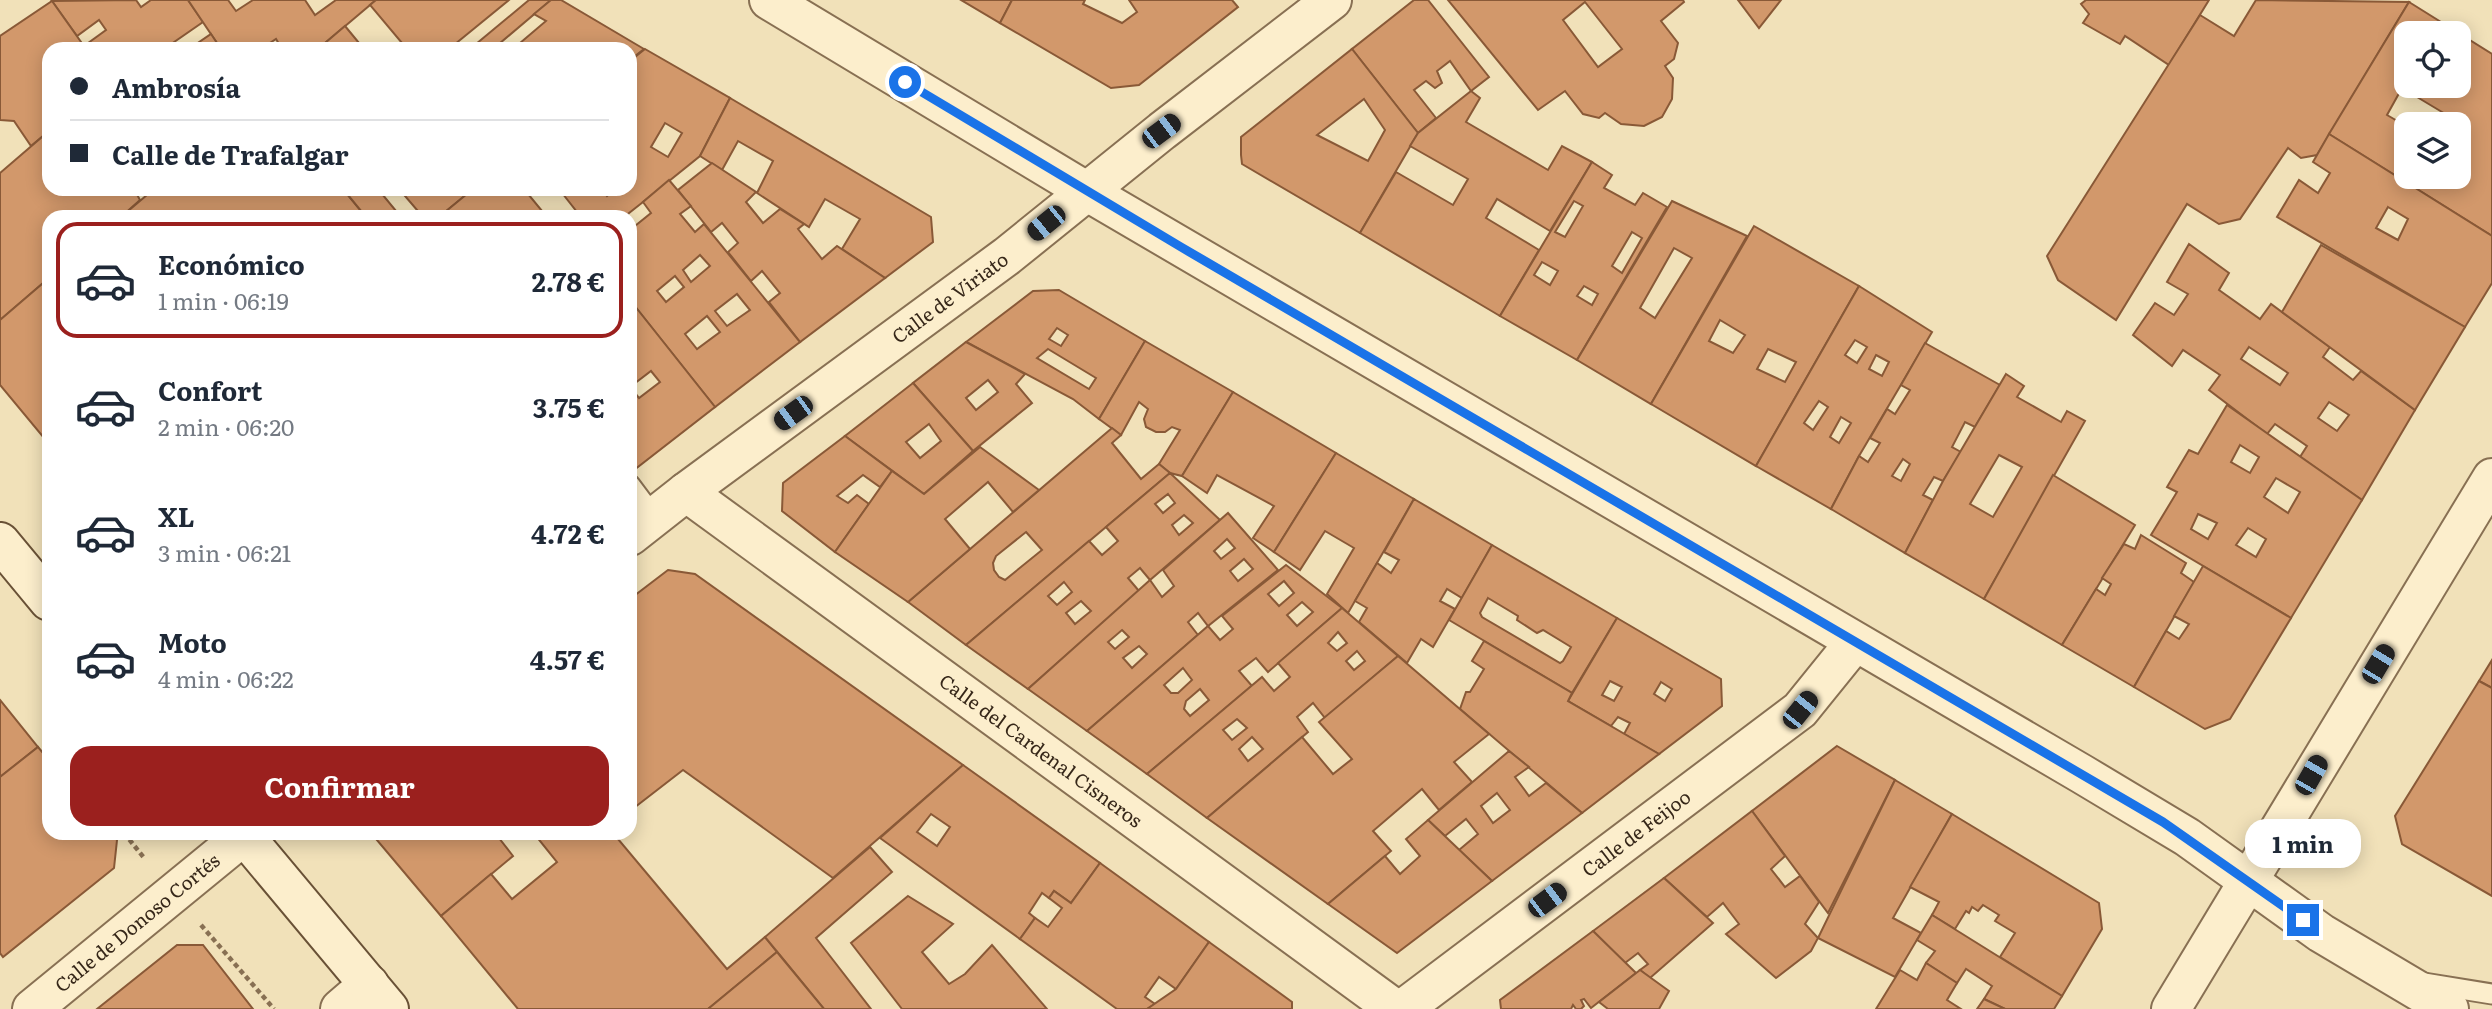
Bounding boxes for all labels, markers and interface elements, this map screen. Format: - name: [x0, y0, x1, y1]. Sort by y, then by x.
- map controls: [2394, 21, 2471, 189]
- button: locate: [2394, 21, 2471, 98]
- route start: [889, 66, 921, 98]
- text: Ambrosía: [112, 67, 240, 106]
- car: [1138, 110, 1185, 152]
- button: layers: [2394, 112, 2471, 189]
- text: Calle de Trafalgar: [112, 134, 349, 173]
- car: [1024, 202, 1069, 244]
- text: Económico: [158, 244, 305, 283]
- street label: Calle de Viriato: [885, 245, 1014, 349]
- icon: car: [74, 249, 137, 312]
- text: 2.78 €: [532, 261, 605, 300]
- text: 1 min · 06:19: [158, 283, 289, 317]
- text: Confort: [158, 370, 262, 409]
- icon: car: [74, 375, 137, 438]
- text: 3.75 €: [533, 387, 605, 426]
- car: [770, 392, 817, 434]
- text: 2 min · 06:20: [158, 409, 294, 443]
- text: XL: [158, 496, 195, 535]
- icon: car: [74, 501, 137, 564]
- text: 4.72 €: [531, 513, 605, 552]
- text: 3 min · 06:21: [158, 535, 291, 569]
- text: Moto: [158, 622, 227, 661]
- icon: car: [74, 627, 137, 690]
- text: 4.57 €: [530, 639, 605, 678]
- car: [2359, 641, 2398, 687]
- text: 4 min · 06:22: [158, 661, 294, 695]
- street label: Calle del Cardenal Cisneros: [934, 666, 1149, 834]
- car: [1779, 687, 1822, 733]
- button: Confirmar: [70, 746, 609, 826]
- car: [2292, 752, 2331, 798]
- street label: Calle de Feijoo: [1575, 782, 1696, 883]
- callout: 1 min: [2245, 818, 2361, 867]
- text: 1 min: [2272, 826, 2334, 860]
- street label: Calle de Donoso Cortés: [48, 846, 226, 998]
- car: [1524, 879, 1571, 921]
- route end: [2287, 904, 2319, 936]

